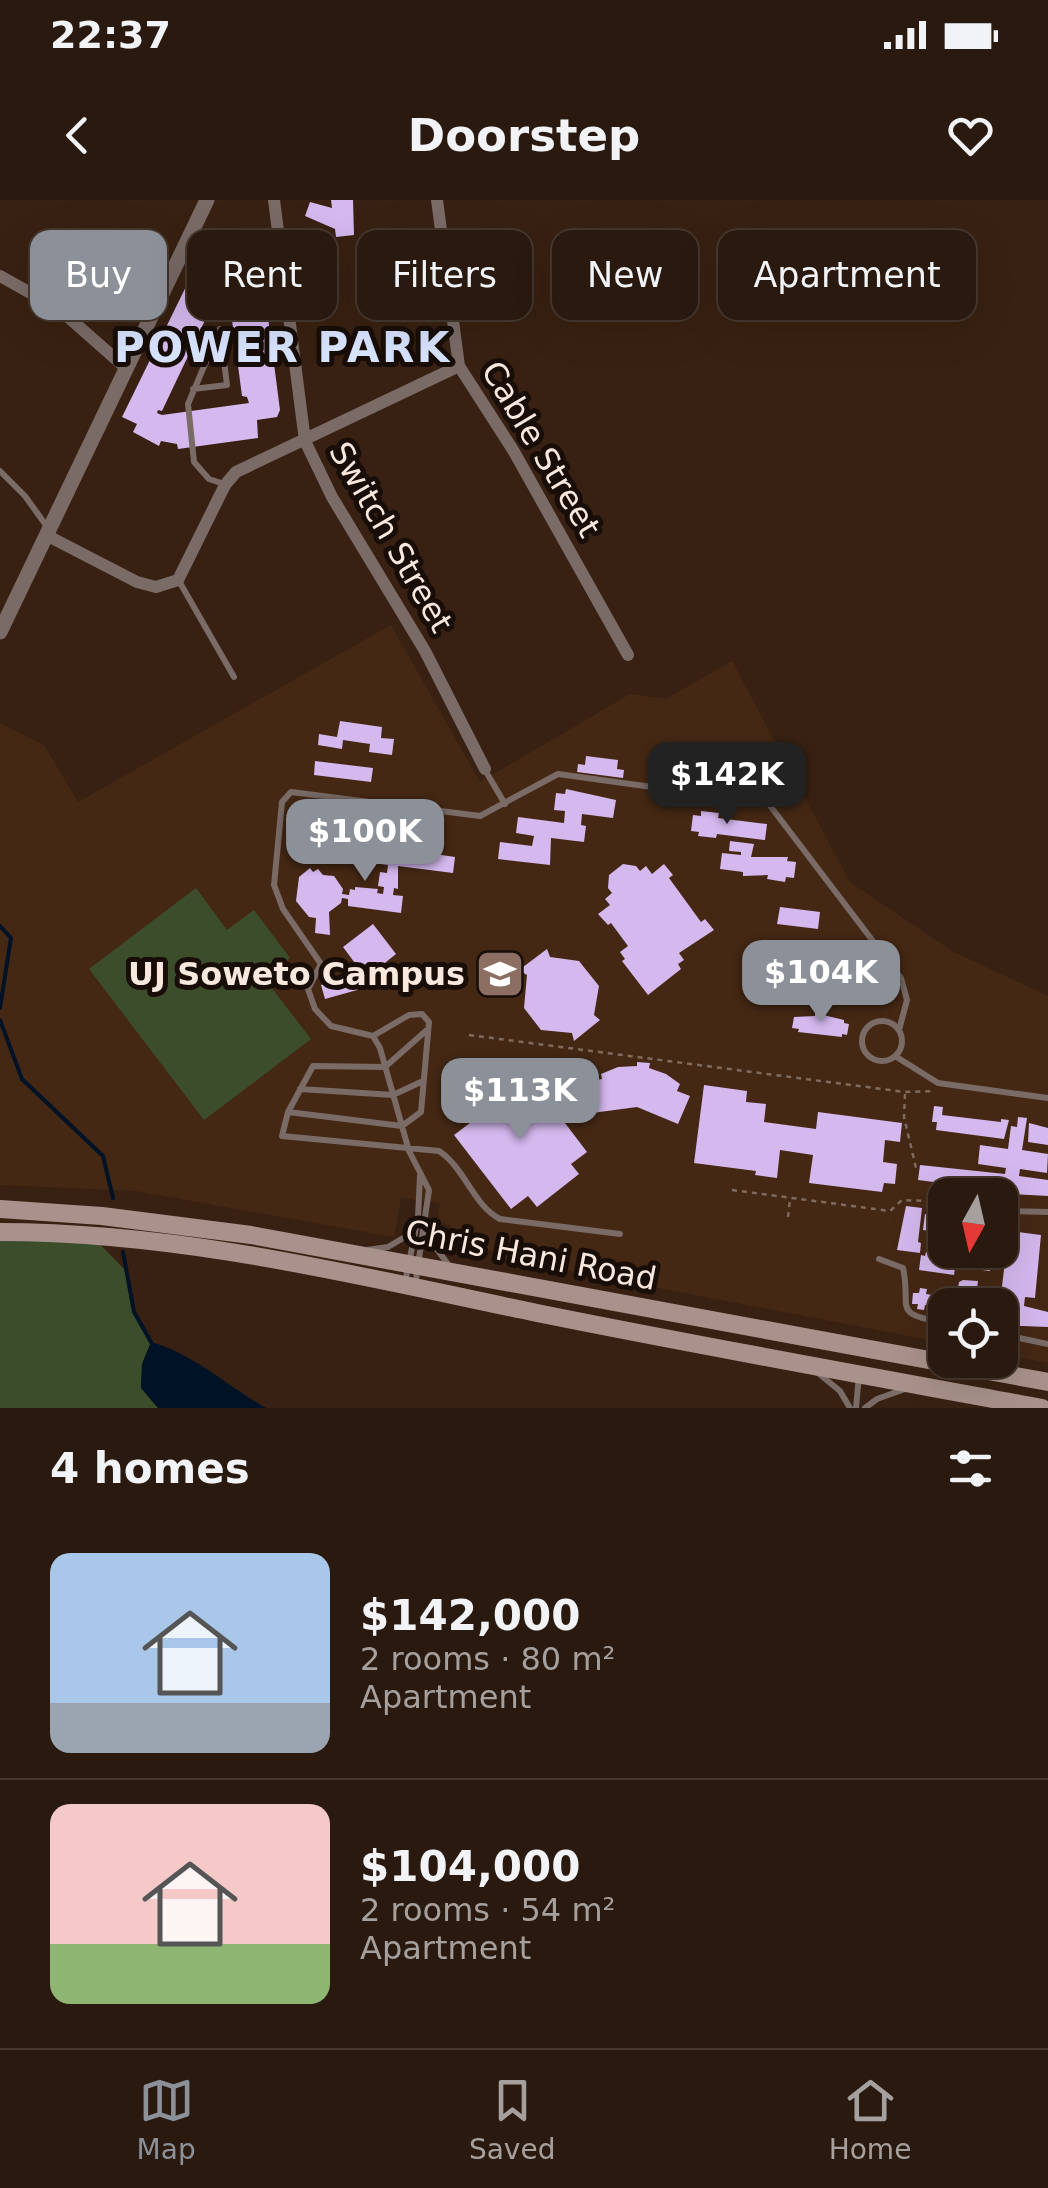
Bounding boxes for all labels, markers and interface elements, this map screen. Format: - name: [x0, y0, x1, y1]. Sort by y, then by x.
- text: 22:37: [50, 13, 171, 57]
- icon: back: [50, 108, 105, 163]
- icon: heart: [943, 108, 998, 163]
- text: Doorstep: [408, 109, 640, 162]
- chip: Buy: [30, 230, 167, 320]
- chip: Rent: [187, 230, 337, 320]
- chip: Filters: [357, 230, 532, 320]
- chip: New: [552, 230, 698, 320]
- chip: Apartment: [718, 230, 976, 320]
- district label: POWER PARK: [114, 323, 452, 372]
- street label: Cable Street: [474, 354, 608, 544]
- street label: Switch Street: [321, 435, 461, 639]
- pin: $142K: [657, 742, 797, 827]
- text: $142K: [670, 755, 784, 793]
- pin: $100K: [295, 799, 435, 884]
- text: $100K: [308, 812, 422, 850]
- pin: $104K: [751, 940, 891, 1025]
- school or university icon: UJ Soweto Campus: [474, 948, 526, 1000]
- text: $104K: [764, 953, 878, 991]
- place label: UJ Soweto Campus: [128, 955, 465, 993]
- pin: $113K: [450, 1058, 590, 1143]
- text: $113K: [463, 1071, 577, 1109]
- north arrow: [928, 1178, 1018, 1268]
- map controls: [928, 1178, 1018, 1378]
- street label: Chris Hani Road: [402, 1212, 660, 1298]
- button: locate: [928, 1288, 1018, 1378]
- icon: filters: [943, 1441, 998, 1496]
- text: 4 homes: [50, 1444, 250, 1493]
- text: $142,000: [360, 1591, 581, 1640]
- icon: home: [130, 1593, 250, 1713]
- text: 2 rooms · 80 m²: [360, 1640, 615, 1678]
- text: Apartment: [360, 1678, 531, 1716]
- text: $104,000: [360, 1842, 581, 1891]
- icon: home: [130, 1844, 250, 1964]
- text: 2 rooms · 54 m²: [360, 1891, 615, 1929]
- text: Apartment: [360, 1929, 531, 1967]
- tab: Map: [137, 2073, 196, 2166]
- tab: Saved: [469, 2073, 555, 2166]
- tab: Home: [829, 2073, 911, 2166]

